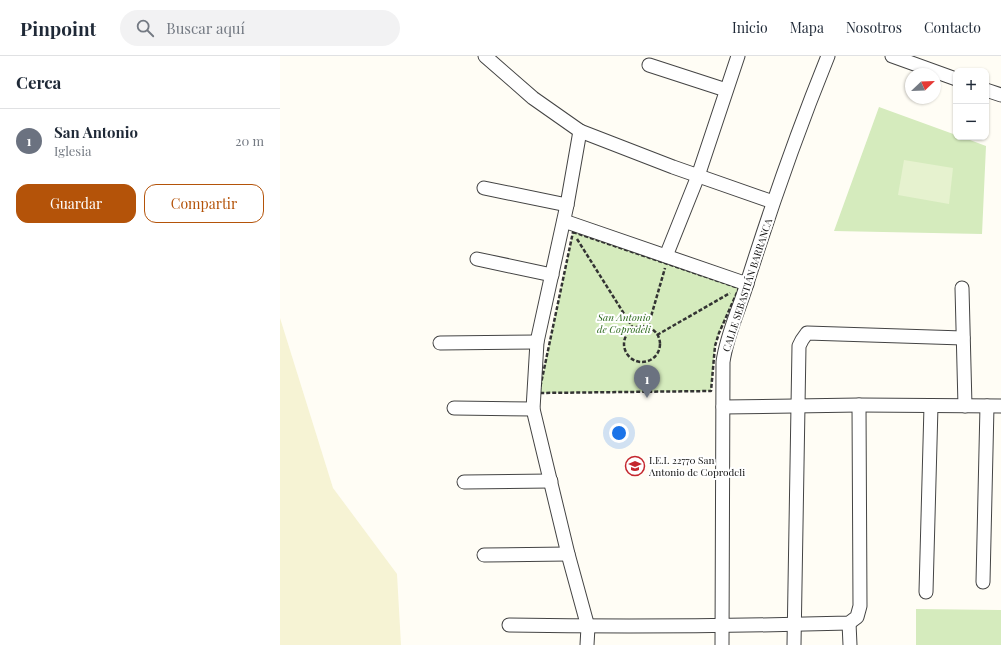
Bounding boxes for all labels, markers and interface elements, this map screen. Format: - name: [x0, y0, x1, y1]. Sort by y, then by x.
- search box: [120, 10, 400, 46]
- text: Pinpoint: [20, 15, 96, 41]
- icon: search: [134, 17, 156, 39]
- text: Buscar aquí: [166, 18, 245, 38]
- text: Inicio: [732, 18, 768, 37]
- text: Mapa: [790, 18, 824, 37]
- text: Nosotros: [846, 18, 902, 37]
- text: Contacto: [924, 18, 981, 37]
- north arrow: [905, 68, 941, 104]
- map controls: [953, 68, 989, 140]
- button: +: [953, 68, 989, 104]
- text: Cerca: [16, 71, 61, 93]
- button: −: [953, 104, 989, 140]
- text: San Antonio: [54, 122, 138, 142]
- text: 1: [27, 132, 31, 149]
- text: 20 m: [235, 132, 264, 149]
- text: Iglesia: [54, 142, 91, 159]
- button: Guardar: [16, 184, 136, 223]
- button: Compartir: [144, 184, 264, 223]
- street label: CALLE SEBASTIÁN BARRANCA: [719, 216, 775, 353]
- park label: San Antonio de Coprodeli: [596, 310, 652, 336]
- pin: 1: [634, 365, 660, 398]
- your location: [609, 423, 629, 443]
- place label: I.E.I. 22770 San Antonio de Coprodeli: [648, 453, 745, 479]
- school or university icon: I.E.I. 22770 San Antonio de Coprodeli: [624, 455, 646, 477]

